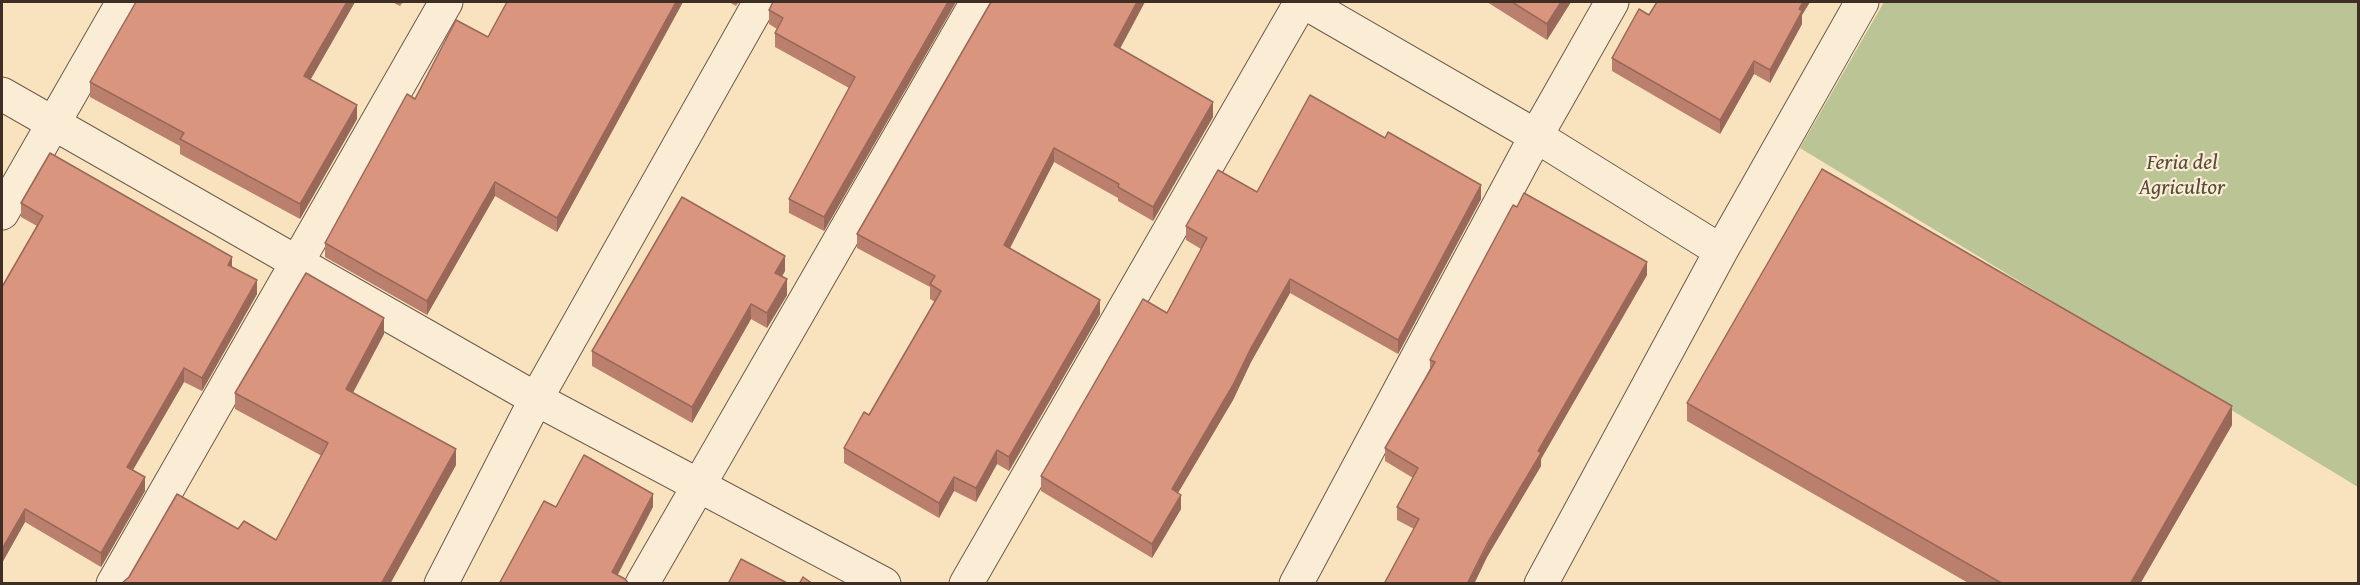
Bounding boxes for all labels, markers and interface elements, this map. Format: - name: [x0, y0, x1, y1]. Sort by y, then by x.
- park label: Feria del Agricultor: [2139, 150, 2225, 202]

